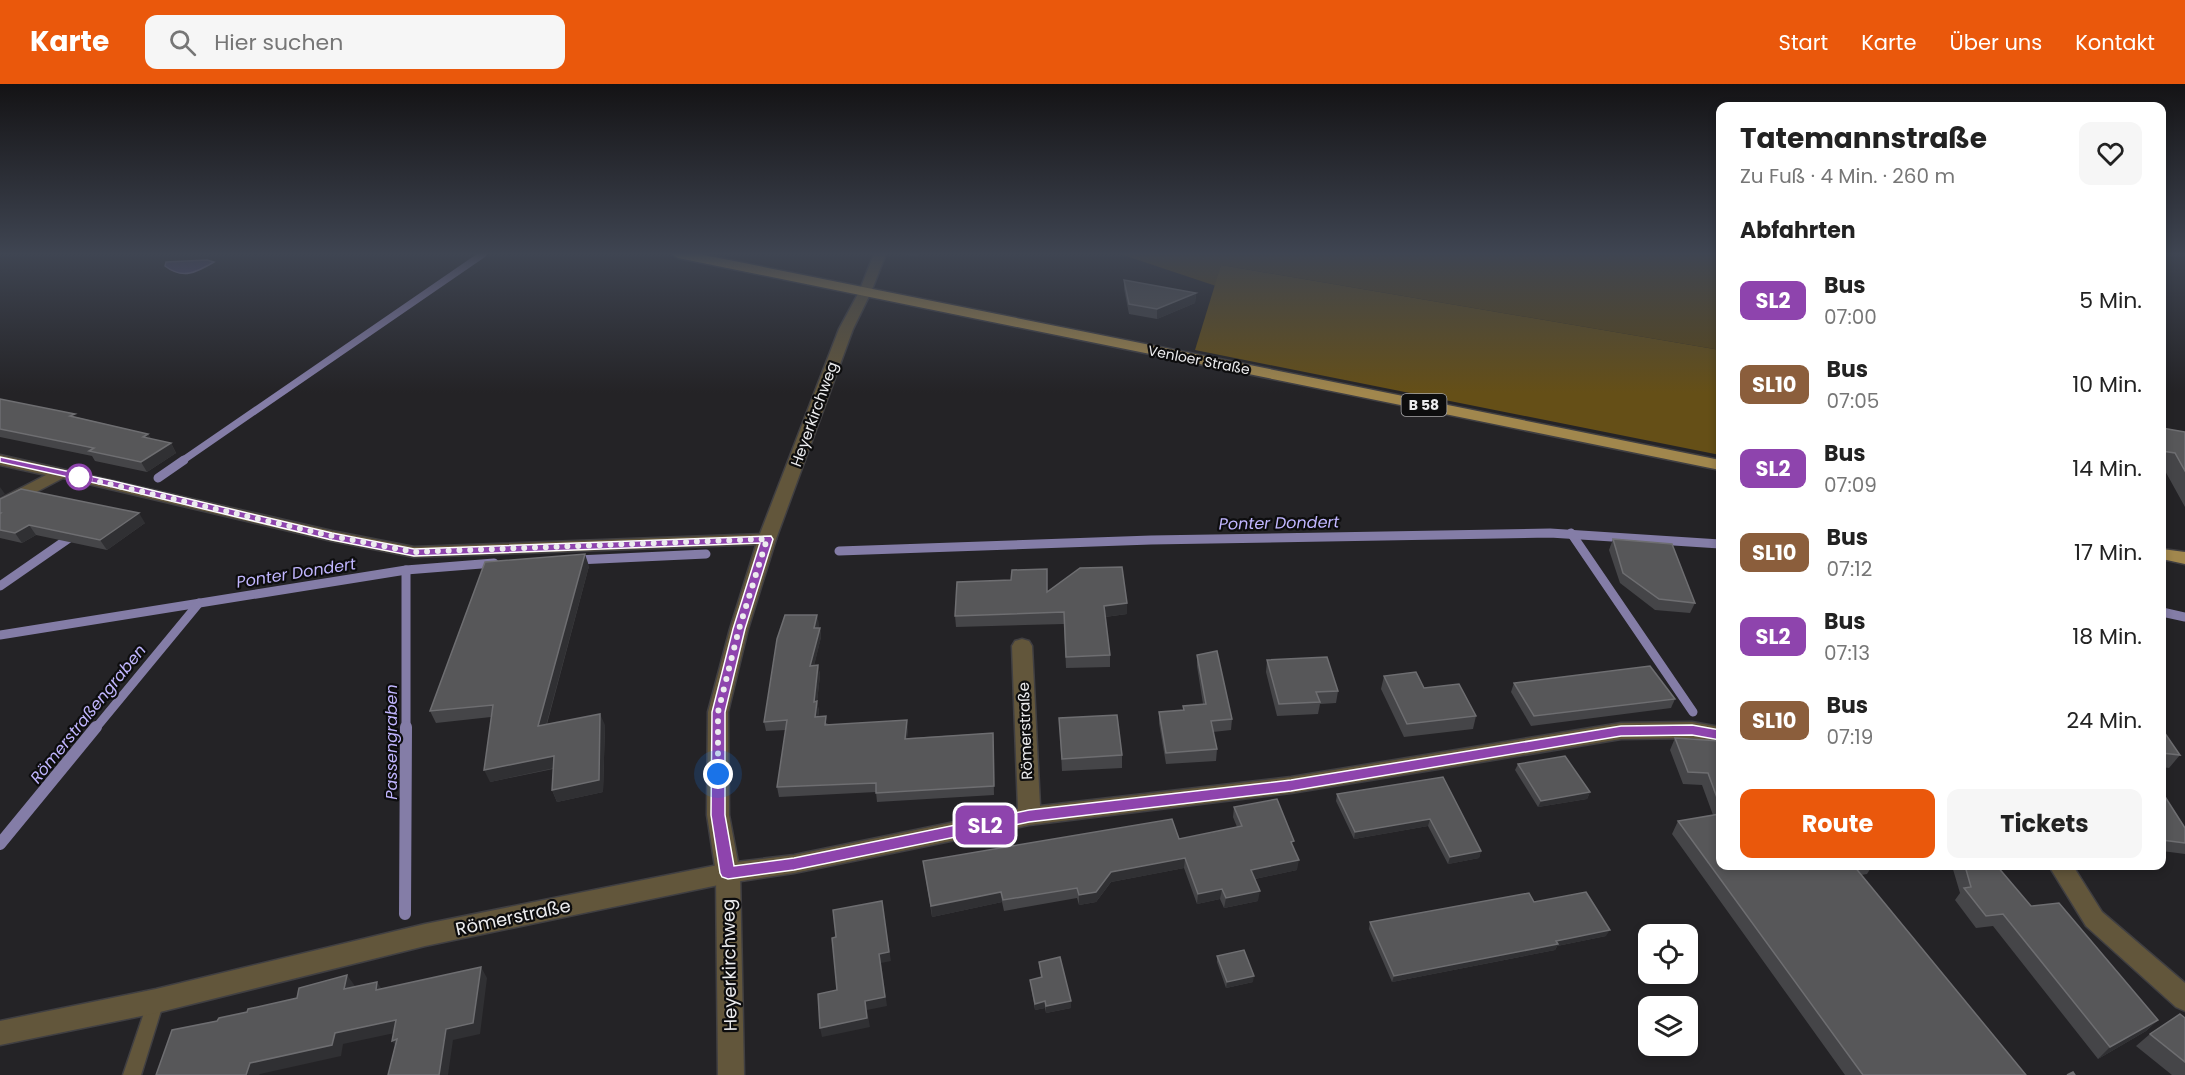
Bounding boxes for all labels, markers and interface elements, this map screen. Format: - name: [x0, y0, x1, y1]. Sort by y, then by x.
- search box: [145, 15, 565, 69]
- text: Karte: [30, 22, 109, 61]
- icon: search: [166, 26, 199, 59]
- text: Hier suchen: [214, 27, 343, 58]
- text: Start: [1779, 28, 1828, 57]
- text: Karte: [1861, 28, 1917, 57]
- text: Über uns: [1950, 28, 2042, 57]
- text: Kontakt: [2075, 28, 2155, 57]
- text: Tatemannstraße: [1740, 119, 1987, 158]
- button: heart: [2079, 122, 2142, 185]
- text: Zu Fuß · 4 Min. · 260 m: [1740, 162, 1955, 190]
- text: Abfahrten: [1740, 215, 1856, 246]
- text: Bus: [1824, 270, 1866, 301]
- text: 5 Min.: [2079, 285, 2142, 316]
- text: SL2: [1756, 286, 1790, 315]
- text: 07:00: [1824, 303, 1877, 331]
- street label: Venloer Straße: [1146, 340, 1252, 380]
- text: Bus: [1827, 354, 1868, 385]
- street label: Heyerkirchweg: [785, 358, 843, 470]
- text: 10 Min.: [2072, 369, 2142, 400]
- text: SL10: [1752, 370, 1797, 399]
- text: 07:05: [1827, 387, 1879, 415]
- road number: B 58: [1402, 394, 1446, 416]
- text: Bus: [1824, 438, 1866, 469]
- text: 14 Min.: [2072, 453, 2142, 484]
- text: SL2: [1756, 454, 1790, 483]
- unlabelled marker: [66, 464, 92, 490]
- text: 07:09: [1824, 471, 1877, 499]
- water label: Ponter Dondert: [1219, 510, 1341, 536]
- text: Bus: [1827, 522, 1868, 553]
- text: 17 Min.: [2074, 537, 2142, 568]
- text: SL10: [1752, 538, 1797, 567]
- water label: Ponter Dondert: [235, 552, 358, 594]
- text: 07:12: [1827, 555, 1872, 583]
- text: Bus: [1824, 606, 1866, 637]
- text: 18 Min.: [2072, 621, 2142, 652]
- text: SL2: [1756, 622, 1790, 651]
- text: 07:13: [1824, 639, 1870, 667]
- water label: Römerstraßengraben: [25, 640, 151, 788]
- street label: Römerstraße: [1013, 682, 1037, 780]
- water label: Passengraben: [380, 684, 403, 800]
- text: Bus: [1827, 690, 1868, 721]
- text: 24 Min.: [2067, 705, 2142, 736]
- text: SL10: [1752, 706, 1797, 735]
- text: 07:19: [1827, 723, 1873, 751]
- your location: [703, 759, 733, 789]
- button: Route: [1740, 789, 1935, 858]
- button: Tickets: [1947, 789, 2142, 858]
- line badge: SL2: [950, 806, 1020, 844]
- text: SL2: [968, 811, 1002, 840]
- street label: Römerstraße: [453, 893, 573, 941]
- street label: Heyerkirchweg: [715, 899, 743, 1031]
- map controls: [1638, 924, 1698, 1056]
- button: locate: [1638, 924, 1698, 984]
- button: layers: [1638, 996, 1698, 1056]

